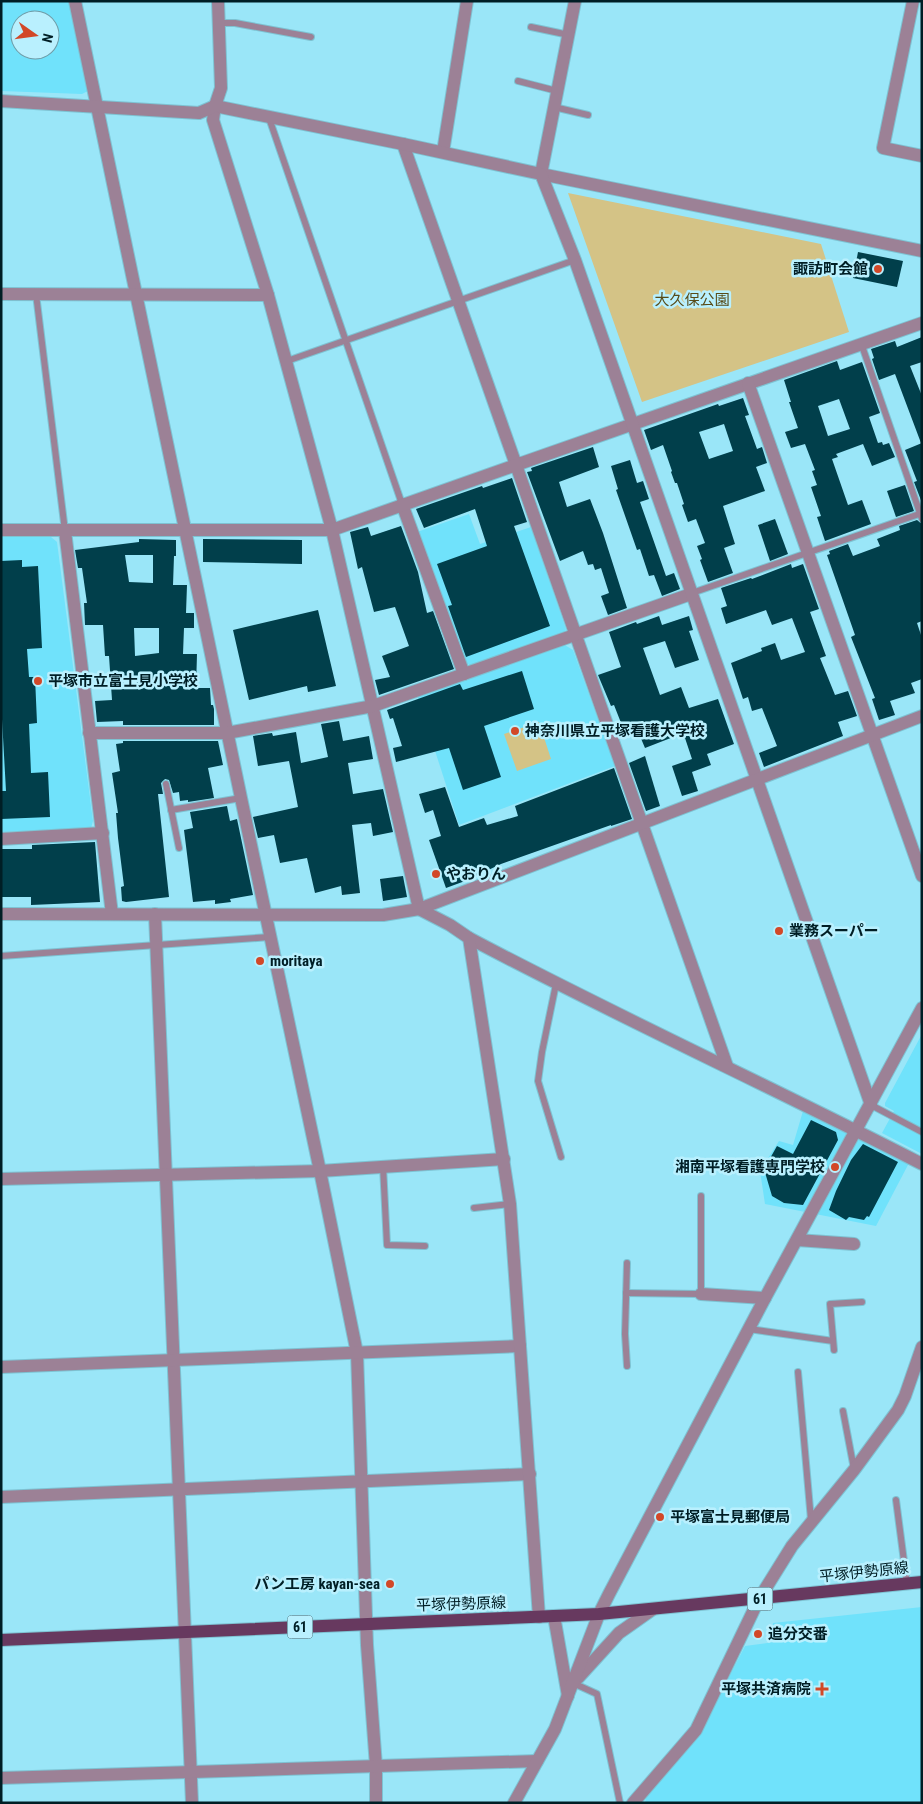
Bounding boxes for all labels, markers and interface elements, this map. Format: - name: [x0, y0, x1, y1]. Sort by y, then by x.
- north arrow: [10, 10, 60, 60]
- text: N: [39, 32, 56, 44]
- place label: 諏訪町会館: [793, 260, 868, 278]
- marker: 諏訪町会館: [872, 263, 884, 275]
- park label: 大久保公園: [654, 291, 730, 309]
- place label: 平塚市立富士見小学校: [48, 672, 198, 690]
- marker: 平塚市立富士見小学校: [32, 675, 44, 687]
- place label: 神奈川県立平塚看護大学校: [524, 722, 705, 740]
- marker: 神奈川県立平塚看護大学校: [509, 725, 521, 737]
- place label: やおりん: [446, 865, 506, 883]
- marker: やおりん: [430, 868, 442, 880]
- place label: 業務スーパー: [789, 922, 879, 940]
- marker: 業務スーパー: [773, 925, 785, 937]
- place label: moritaya: [270, 952, 323, 970]
- marker: moritaya: [254, 955, 266, 967]
- place label: 湘南平塚看護専門学校: [675, 1158, 825, 1176]
- marker: 湘南平塚看護専門学校: [829, 1161, 841, 1173]
- place label: 平塚富士見郵便局: [670, 1508, 790, 1526]
- marker: 平塚富士見郵便局: [654, 1511, 666, 1523]
- street label: 平塚伊勢原線: [818, 1558, 910, 1586]
- place label: パン工房 kayan-sea: [254, 1575, 380, 1593]
- marker: パン工房 kayan-sea: [384, 1578, 396, 1590]
- road number: 61: [748, 1588, 772, 1610]
- street label: 平塚伊勢原線: [416, 1593, 506, 1615]
- road number: 61: [288, 1615, 312, 1638]
- place label: 追分交番: [768, 1625, 828, 1643]
- marker: 追分交番: [752, 1628, 764, 1640]
- place label: 平塚共済病院: [721, 1680, 811, 1698]
- marker: 平塚共済病院: [815, 1682, 829, 1696]

